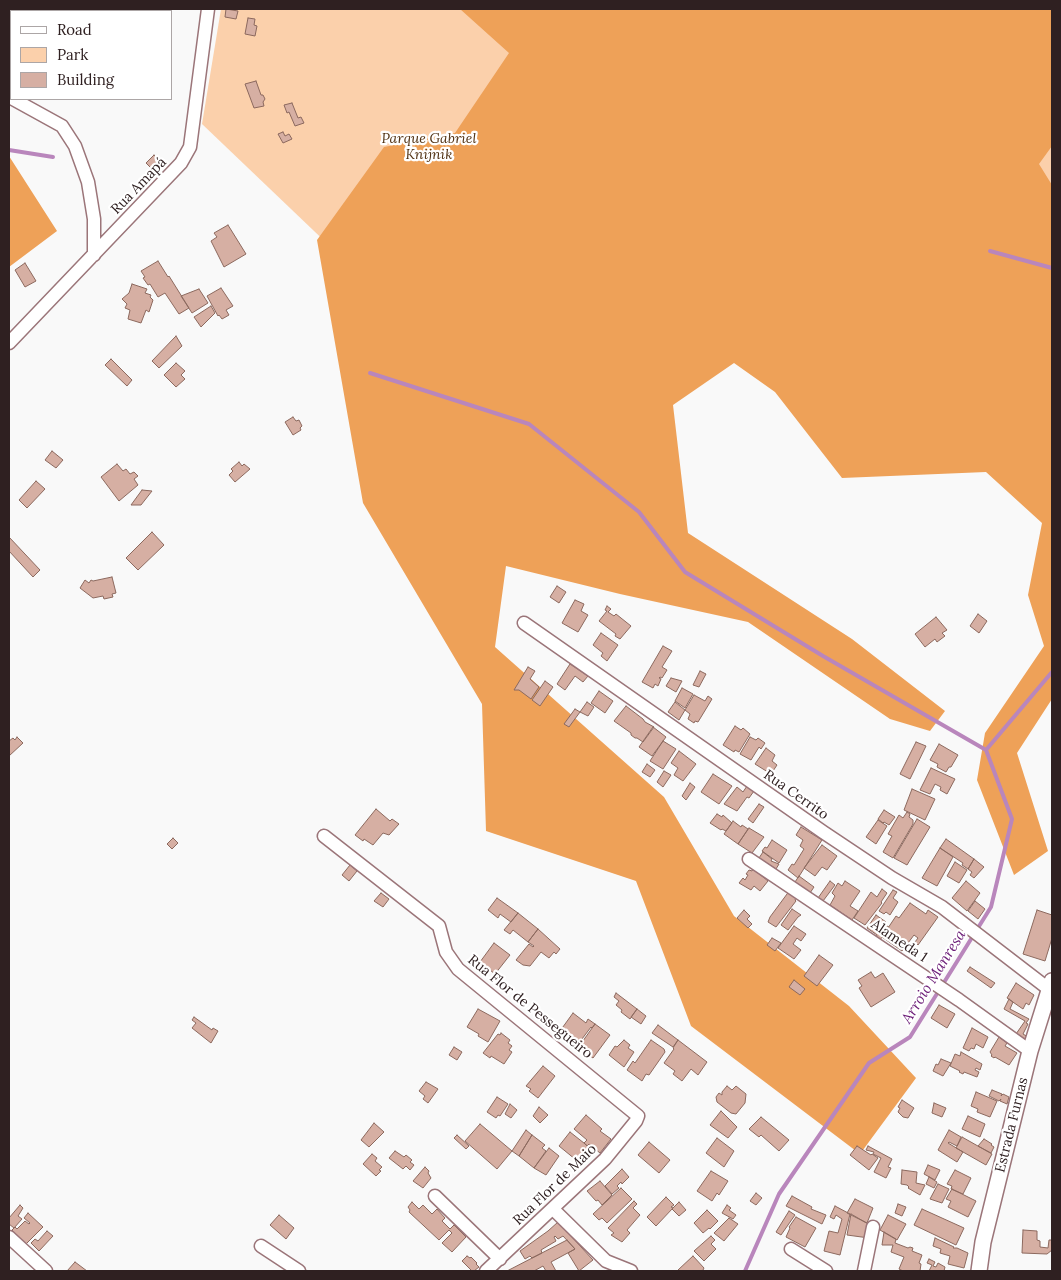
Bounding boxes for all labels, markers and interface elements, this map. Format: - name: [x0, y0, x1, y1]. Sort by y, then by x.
- legend: [10, 10, 172, 100]
- text: Road: [57, 20, 92, 39]
- text: Park: [57, 45, 88, 64]
- text: Building: [57, 70, 114, 89]
- park label: Parque Gabriel Knijnik: [382, 131, 476, 164]
- street label: Rua Amapá: [108, 154, 170, 218]
- street label: Rua Cerrito: [760, 767, 832, 823]
- street label: Alameda 1: [868, 916, 930, 966]
- water label: Arroio Manresa: [898, 927, 970, 1027]
- street label: Rua Flor de Pessegueiro: [464, 952, 596, 1062]
- street label: Estrada Furnas: [992, 1076, 1032, 1174]
- street label: Rua Flor de Maio: [510, 1141, 600, 1229]

